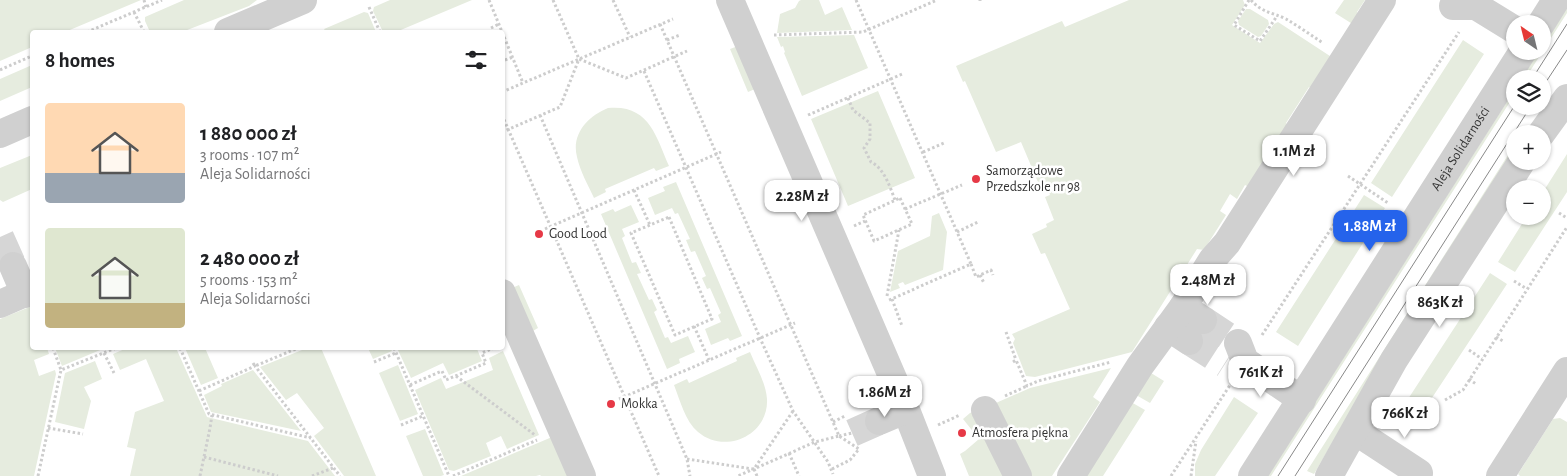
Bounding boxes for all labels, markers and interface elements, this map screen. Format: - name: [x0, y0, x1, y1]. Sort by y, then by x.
- north arrow: [1506, 15, 1551, 60]
- map controls: [1506, 15, 1551, 225]
- icon: filters: [462, 46, 490, 74]
- text: 8 homes: [45, 50, 115, 71]
- button: layers: [1506, 70, 1551, 115]
- street label: Aleja Solidarności: [1429, 104, 1493, 193]
- icon: home: [85, 123, 145, 183]
- text: 1 880 000 zł: [200, 123, 297, 144]
- button: +: [1506, 125, 1551, 170]
- pin: 1.1M zł: [1248, 134, 1340, 177]
- text: 1.1M zł: [1273, 143, 1315, 159]
- text: 3 rooms · 107 m²: [200, 147, 299, 163]
- place label: Samorządowe Przedszkole nr 98: [986, 164, 1080, 194]
- text: Aleja Solidarności: [200, 166, 311, 182]
- marker: Samorządowe Przedszkole nr 98: [970, 173, 982, 185]
- pin: 2.28M zł: [750, 180, 854, 222]
- button: −: [1506, 180, 1551, 225]
- text: 2.28M zł: [775, 188, 829, 204]
- pin: 1.88M zł: [1318, 210, 1422, 252]
- text: 1.88M zł: [1344, 218, 1396, 234]
- place label: Good Lood: [549, 227, 607, 241]
- marker: Good Lood: [533, 228, 545, 240]
- icon: home: [85, 248, 145, 308]
- text: 2 480 000 zł: [200, 248, 299, 269]
- pin: 2.48M zł: [1156, 264, 1260, 306]
- text: 5 rooms · 153 m²: [200, 272, 298, 288]
- text: 2.48M zł: [1181, 272, 1235, 288]
- pin: 863K zł: [1394, 286, 1486, 328]
- text: Aleja Solidarności: [200, 291, 311, 307]
- text: 863K zł: [1417, 294, 1463, 310]
- pin: 761K zł: [1215, 356, 1307, 398]
- text: 761K zł: [1239, 364, 1283, 380]
- pin: 1.86M zł: [833, 376, 937, 418]
- text: 1.86M zł: [859, 384, 911, 400]
- pin: 766K zł: [1359, 396, 1451, 439]
- place label: Mokka: [621, 397, 658, 411]
- marker: Mokka: [605, 398, 617, 410]
- text: 766K zł: [1382, 405, 1428, 421]
- place label: Atmosfera piękna: [972, 426, 1069, 440]
- marker: Atmosfera piękna: [956, 427, 968, 439]

